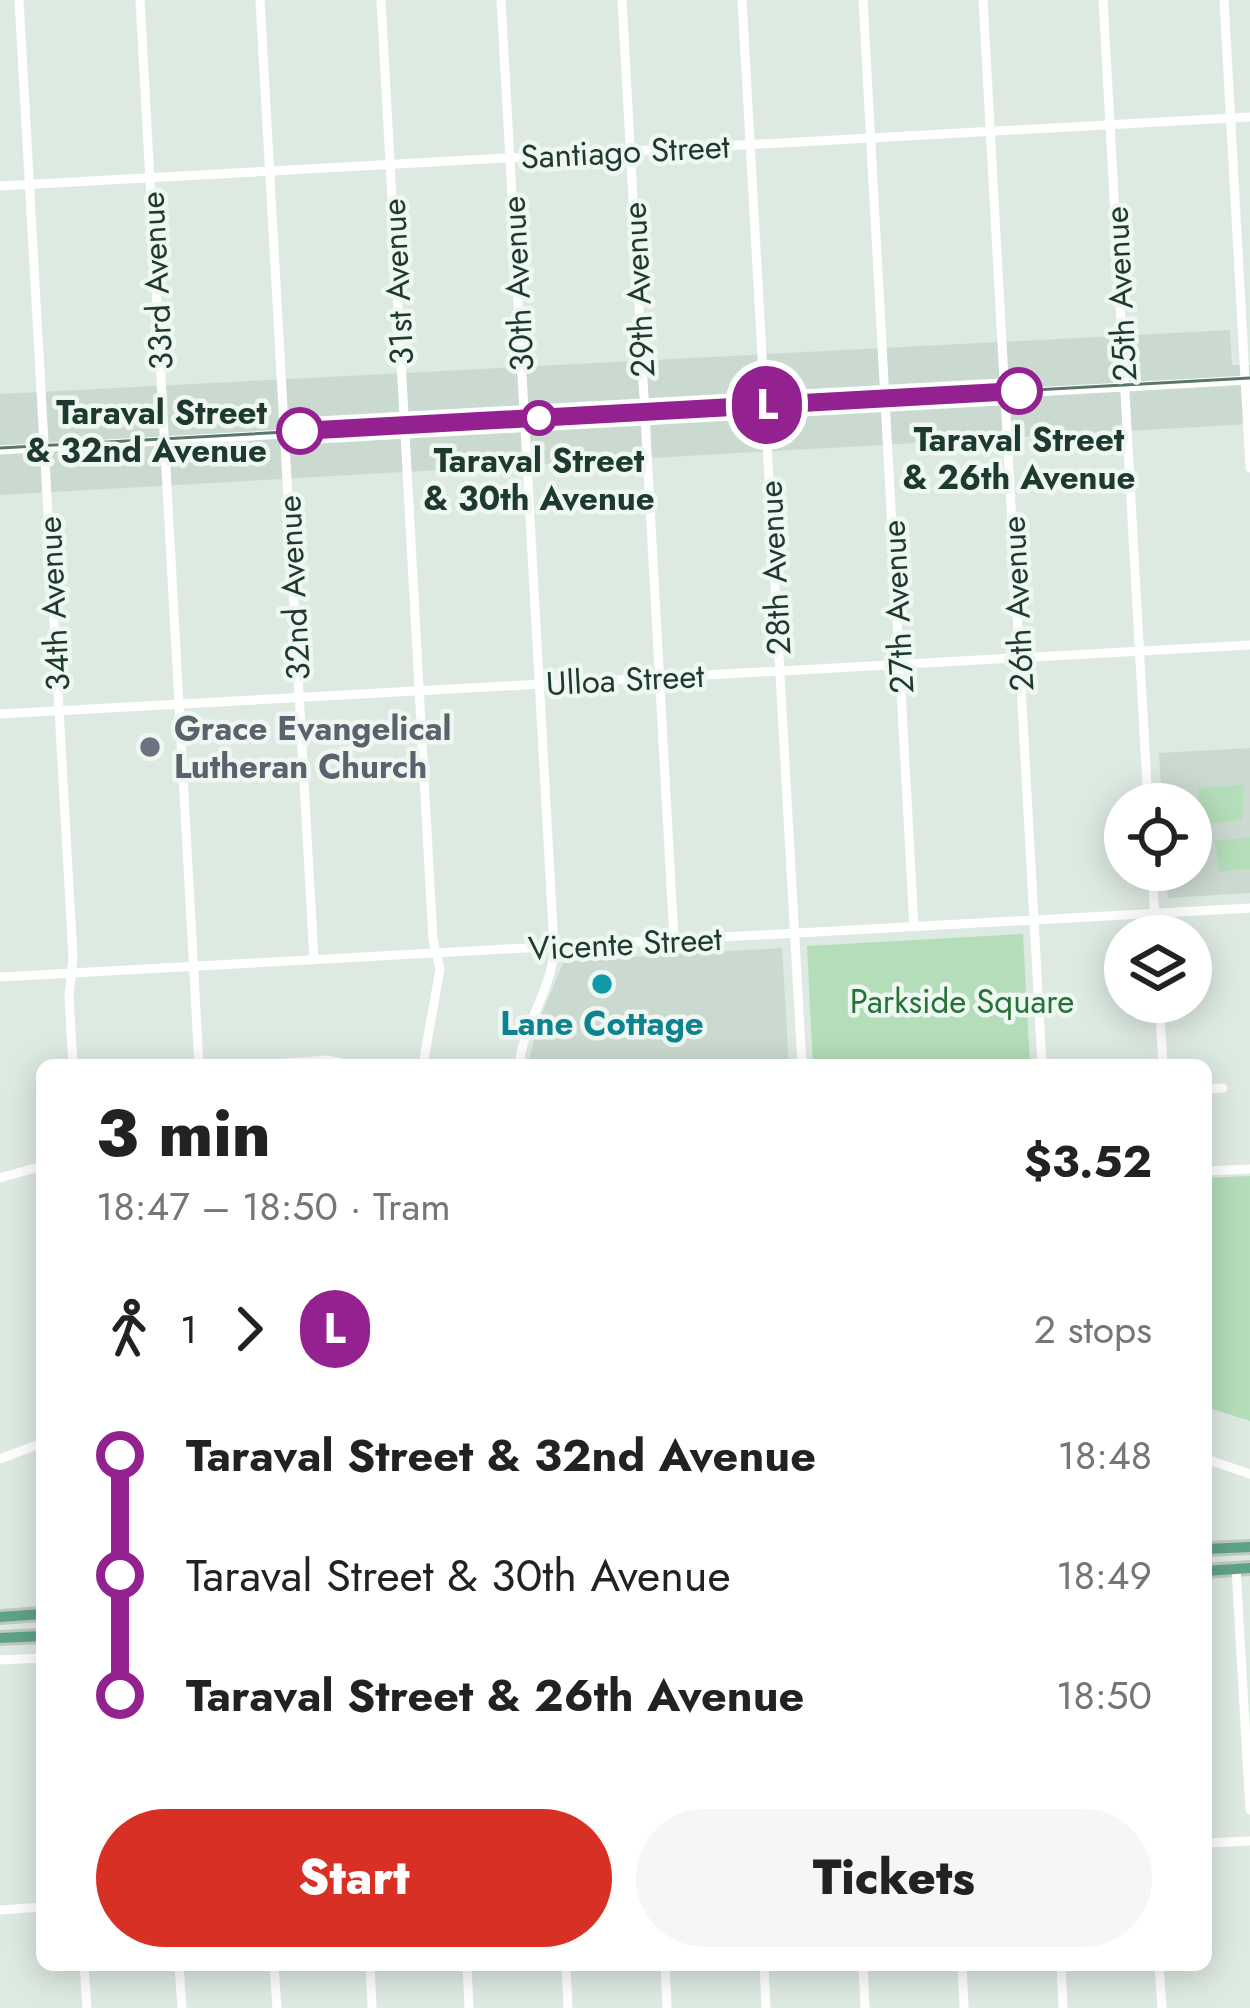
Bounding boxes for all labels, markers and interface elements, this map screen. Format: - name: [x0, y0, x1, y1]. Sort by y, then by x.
- street label: Santiago Street: [519, 123, 731, 180]
- street label: 33rd Avenue: [128, 190, 185, 372]
- street label: 30th Avenue: [489, 195, 546, 373]
- street label: 31st Avenue: [370, 197, 425, 366]
- street label: 29th Avenue: [610, 201, 667, 379]
- street label: 25th Avenue: [1092, 205, 1149, 383]
- line badge: L: [728, 366, 806, 444]
- marker: Taraval Street & 26th Avenue: [997, 369, 1041, 413]
- text: L: [756, 374, 778, 435]
- place label: Taraval Street & 32nd Avenue: [26, 389, 267, 474]
- marker: Taraval Street & 30th Avenue: [523, 402, 555, 434]
- marker: Taraval Street & 32nd Avenue: [278, 409, 322, 453]
- place label: Taraval Street & 26th Avenue: [903, 416, 1135, 501]
- place label: Taraval Street & 30th Avenue: [423, 437, 655, 522]
- street label: 28th Avenue: [746, 479, 803, 656]
- street label: 32nd Avenue: [265, 494, 322, 682]
- street label: 34th Avenue: [25, 515, 82, 693]
- street label: 26th Avenue: [989, 515, 1046, 693]
- street label: 27th Avenue: [869, 519, 926, 695]
- street label: Ulloa Street: [545, 652, 705, 707]
- place label: Grace Evangelical Lutheran Church: [174, 705, 451, 790]
- marker: Grace Evangelical Lutheran Church: [137, 734, 163, 760]
- map controls: [1104, 783, 1212, 1023]
- button: locate: [1104, 783, 1212, 891]
- street label: Vicente Street: [527, 915, 723, 972]
- button: layers: [1104, 915, 1212, 1023]
- marker: Lane Cottage: [589, 971, 615, 997]
- park label: Parkside Square: [850, 978, 1074, 1025]
- place label: Lane Cottage: [500, 1000, 704, 1047]
- text: 3 min: [96, 1085, 271, 1181]
- text: $3.52: [1024, 1129, 1152, 1194]
- text: 18:47 – 18:50 · Tram: [96, 1178, 451, 1235]
- icon: walk: [96, 1296, 162, 1362]
- icon: forward: [216, 1296, 282, 1362]
- text: L: [324, 1298, 346, 1359]
- text: 1: [180, 1301, 198, 1358]
- text: 2 stops: [1034, 1301, 1152, 1358]
- text: Taraval Street & 32nd Avenue: [186, 1423, 816, 1488]
- text: 18:48: [1057, 1427, 1152, 1484]
- text: Taraval Street & 30th Avenue: [186, 1543, 731, 1608]
- text: 18:49: [1056, 1547, 1152, 1604]
- text: Taraval Street & 26th Avenue: [186, 1663, 804, 1728]
- text: 18:50: [1056, 1667, 1152, 1724]
- button: Start: [96, 1809, 612, 1947]
- button: Tickets: [636, 1809, 1152, 1947]

